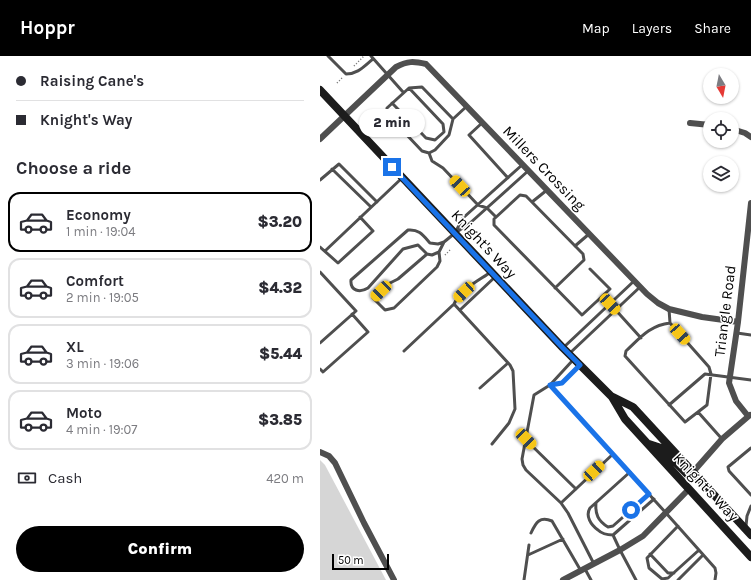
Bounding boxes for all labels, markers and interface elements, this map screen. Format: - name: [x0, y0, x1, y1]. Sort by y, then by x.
- text: Hoppr: [20, 17, 75, 39]
- text: Map: [582, 20, 610, 37]
- text: Layers: [632, 20, 672, 37]
- text: Share: [694, 20, 731, 37]
- north arrow: [703, 68, 739, 104]
- map controls: [703, 68, 739, 192]
- text: Raising Cane's: [40, 72, 144, 90]
- callout: 2 min: [359, 109, 425, 137]
- text: Knight's Way: [40, 111, 132, 129]
- button: locate: [703, 112, 739, 148]
- text: 2 min: [373, 115, 411, 130]
- street label: Millers Crossing: [499, 122, 589, 214]
- button: layers: [703, 156, 739, 192]
- text: Choose a ride: [16, 157, 131, 179]
- route end: [383, 158, 401, 176]
- car: [447, 173, 473, 199]
- icon: car: [18, 204, 54, 240]
- text: Economy: [66, 206, 131, 224]
- street label: Knight's Way: [448, 206, 520, 282]
- text: $3.20: [258, 213, 302, 231]
- text: 1 min · 19:04: [66, 224, 136, 239]
- street label: Triangle Road: [710, 264, 740, 358]
- icon: car: [18, 270, 54, 306]
- text: Comfort: [66, 272, 124, 290]
- car: [368, 278, 394, 304]
- text: $4.32: [258, 279, 302, 297]
- car: [451, 279, 477, 305]
- text: 2 min · 19:05: [66, 290, 139, 305]
- car: [597, 291, 623, 317]
- car: [668, 321, 692, 347]
- icon: car: [18, 336, 54, 372]
- text: XL: [66, 338, 84, 356]
- text: $5.44: [259, 345, 302, 363]
- text: 3 min · 19:06: [66, 356, 139, 371]
- icon: car: [18, 402, 54, 438]
- text: Moto: [66, 404, 102, 422]
- text: $3.85: [258, 411, 302, 429]
- text: 4 min · 19:07: [66, 422, 137, 437]
- car: [513, 426, 539, 452]
- street label: Knight's Way: [670, 449, 742, 525]
- car: [581, 458, 607, 484]
- icon: cash: [16, 467, 38, 489]
- text: Cash: [48, 469, 82, 487]
- text: 420 m: [266, 471, 304, 486]
- route start: [622, 501, 640, 519]
- button: Confirm: [16, 526, 304, 572]
- scale bar: [332, 552, 389, 571]
- text: 50 m: [338, 554, 364, 567]

